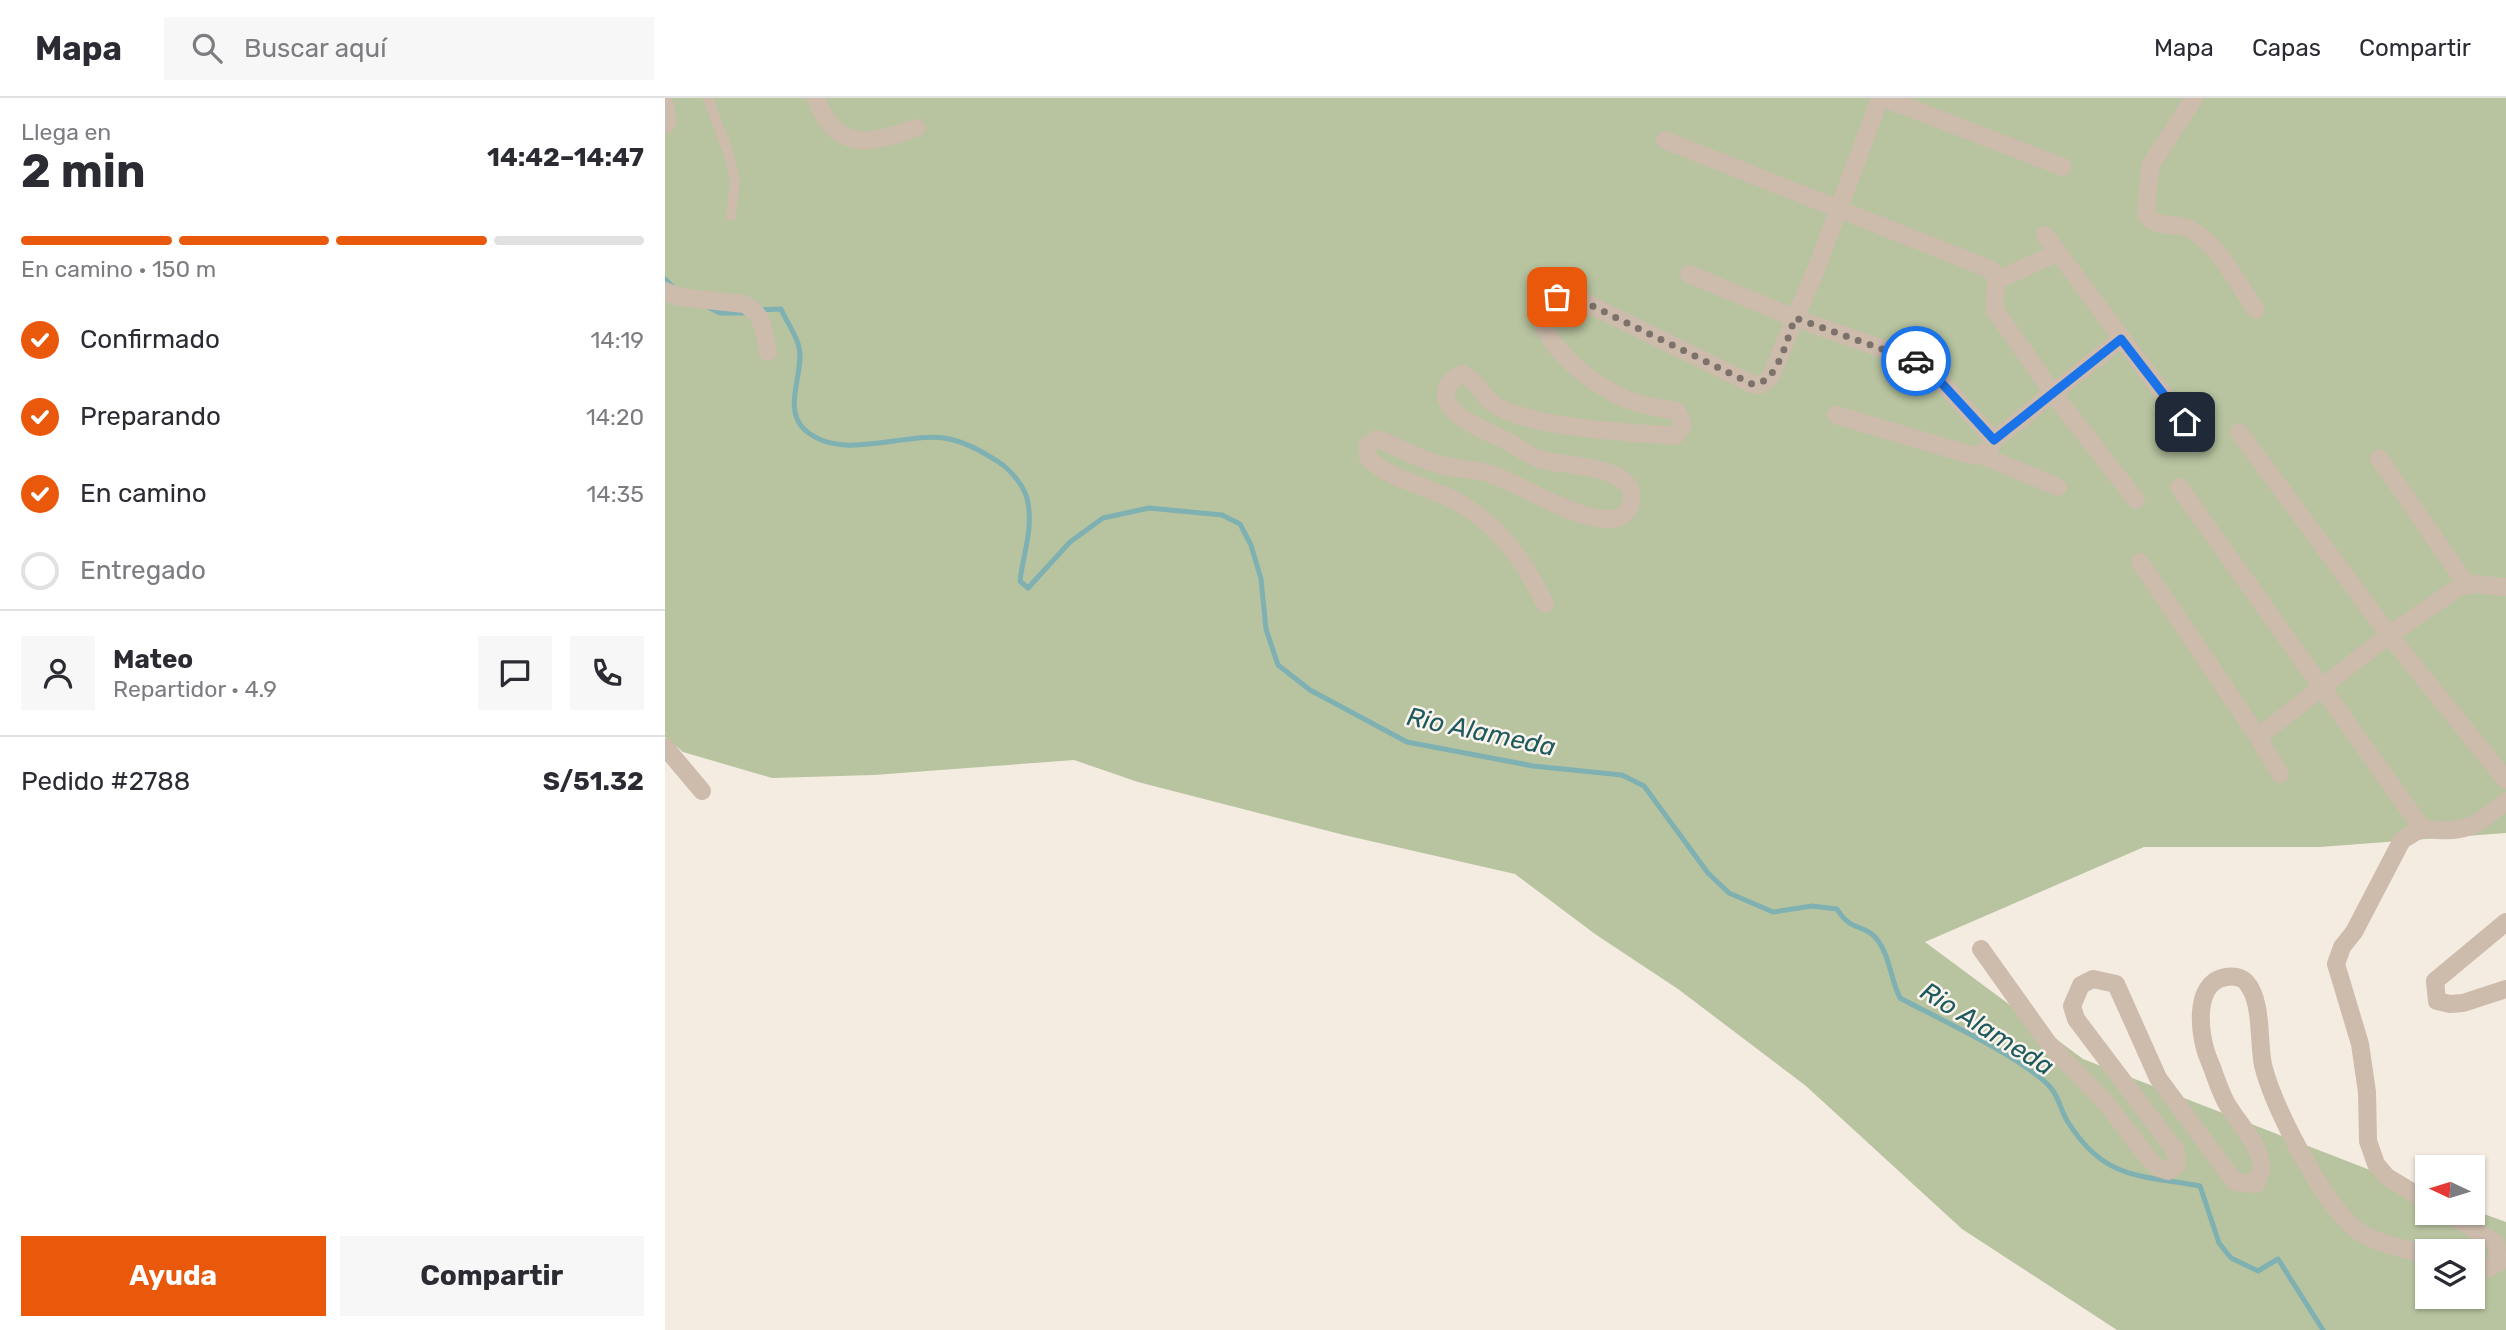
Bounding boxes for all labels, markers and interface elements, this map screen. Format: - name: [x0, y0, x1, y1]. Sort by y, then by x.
- search box: [164, 17, 654, 80]
- text: Mapa: [35, 29, 122, 68]
- icon: search: [188, 29, 226, 67]
- text: Buscar aquí: [244, 33, 387, 64]
- text: Mapa: [2154, 34, 2214, 62]
- text: Capas: [2252, 34, 2321, 62]
- text: Compartir: [2359, 34, 2471, 62]
- text: Llega en: [21, 118, 111, 146]
- text: 14:42–14:47: [487, 142, 644, 173]
- text: 2 min: [21, 144, 146, 199]
- text: En camino · 150 m: [21, 255, 216, 283]
- pin: [1527, 267, 1587, 327]
- icon: bag: [1538, 278, 1576, 316]
- icon: check: [21, 321, 59, 359]
- text: Confirmado: [80, 324, 220, 355]
- text: 14:19: [591, 326, 644, 354]
- courier: [1881, 326, 1951, 396]
- icon: car: [1897, 342, 1935, 380]
- pin: [2155, 392, 2215, 452]
- icon: check: [21, 398, 59, 436]
- text: Preparando: [80, 401, 221, 432]
- text: 14:20: [586, 403, 644, 431]
- icon: home: [2166, 403, 2204, 441]
- icon: check: [21, 475, 59, 513]
- text: En camino: [80, 478, 207, 509]
- text: 14:35: [587, 480, 644, 508]
- text: Entregado: [80, 555, 206, 586]
- button: person: [21, 636, 95, 710]
- button: chat: [478, 636, 552, 710]
- button: phone: [570, 636, 644, 710]
- text: Mateo: [113, 644, 193, 675]
- text: Repartidor · 4.9: [113, 675, 277, 703]
- water label: Rio Alameda: [1404, 701, 1558, 763]
- text: Pedido #2788: [21, 766, 190, 797]
- text: S/51.32: [543, 766, 644, 797]
- water label: Rio Alameda: [1915, 976, 2059, 1082]
- north arrow: [2415, 1155, 2485, 1225]
- map controls: [2415, 1155, 2485, 1309]
- button: Ayuda: [21, 1236, 326, 1316]
- button: Compartir: [340, 1236, 644, 1316]
- button: layers: [2415, 1239, 2485, 1309]

